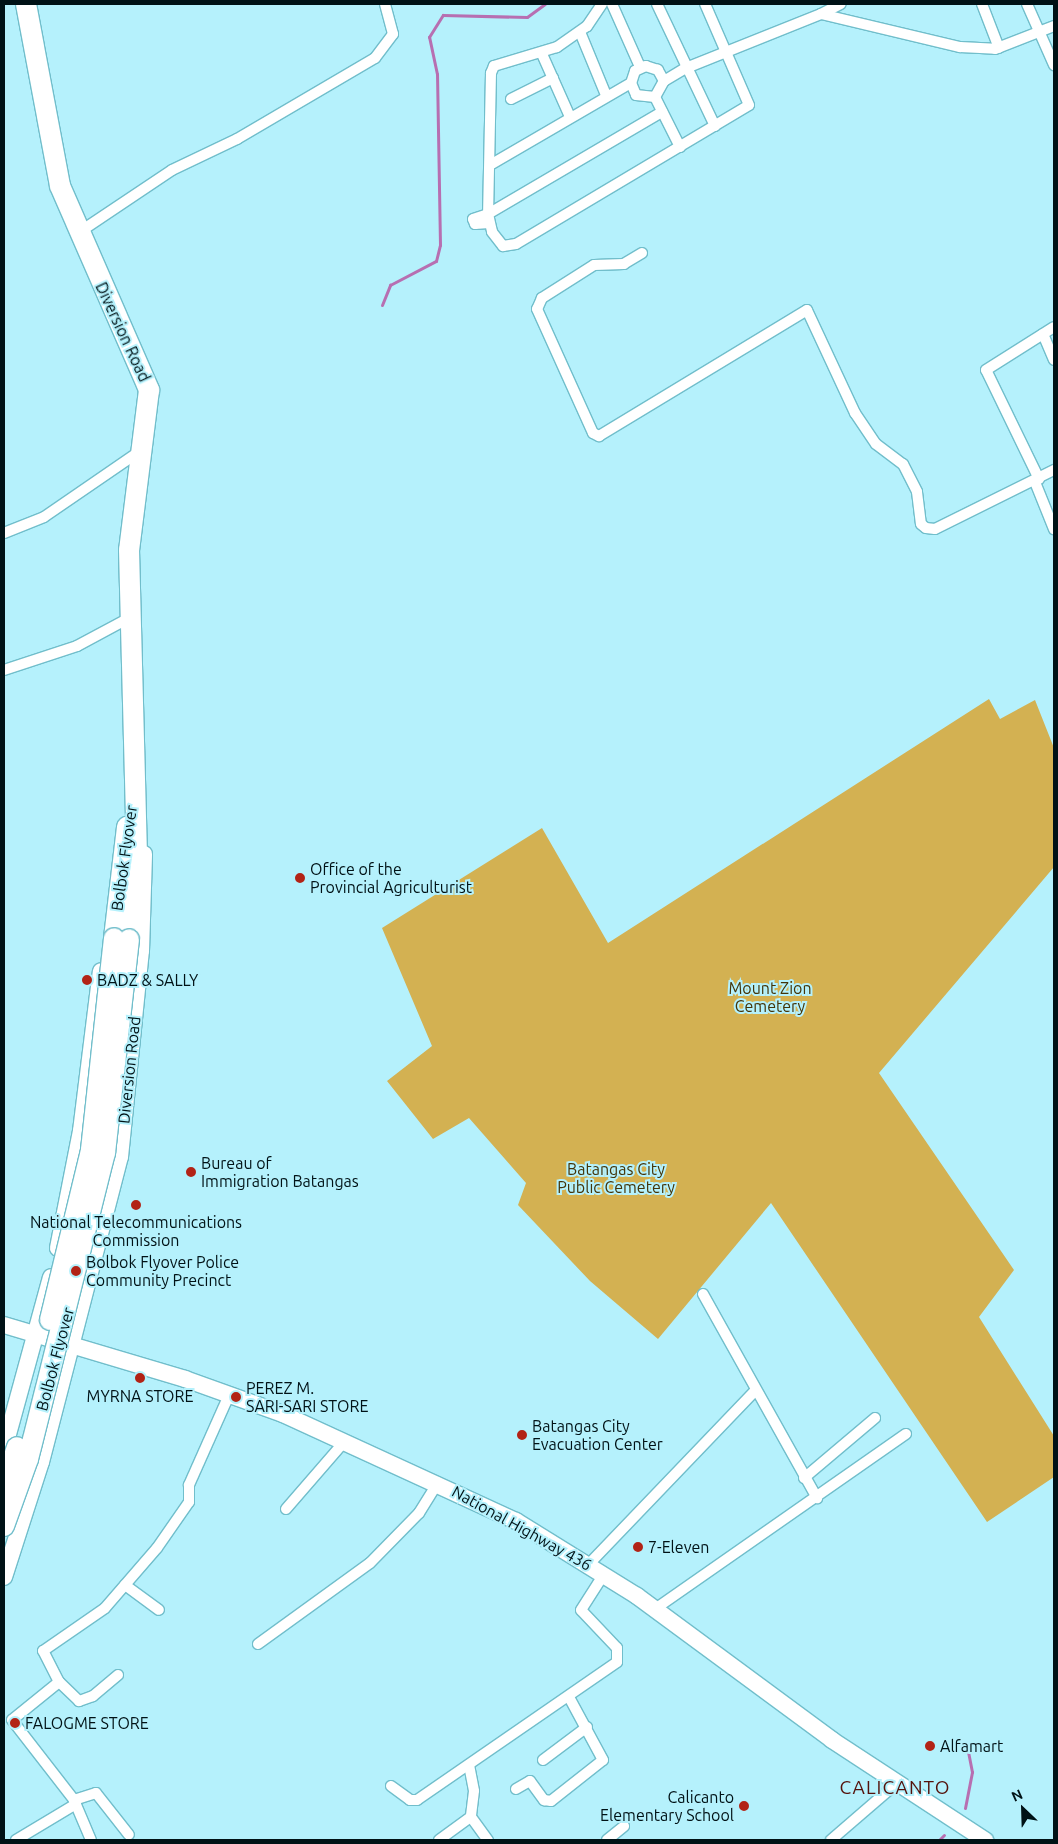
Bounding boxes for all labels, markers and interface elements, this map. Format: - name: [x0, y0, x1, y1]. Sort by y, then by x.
- street label: Diversion Road: [92, 279, 154, 385]
- street label: Bolbok Flyover: [107, 804, 141, 912]
- place label: Office of the Provincial Agriculturist: [310, 859, 472, 897]
- marker: Office of the Provincial Agriculturist: [294, 872, 306, 884]
- place label: BADZ & SALLY: [97, 970, 198, 990]
- marker: BADZ & SALLY: [81, 974, 93, 986]
- park label: Mount Zion Cemetery: [728, 978, 812, 1016]
- street label: Diversion Road: [114, 1015, 144, 1125]
- place label: Bureau of Immigration Batangas: [201, 1153, 359, 1191]
- park label: Batangas City Public Cemetery: [557, 1159, 675, 1197]
- marker: Bureau of Immigration Batangas: [185, 1166, 197, 1178]
- marker: National Telecommunications Commission: [130, 1199, 142, 1211]
- place label: National Telecommunications Commission: [30, 1212, 242, 1250]
- place label: Bolbok Flyover Police Community Precinct: [86, 1252, 239, 1290]
- marker: Bolbok Flyover Police Community Precinct: [70, 1265, 82, 1277]
- street label: Bolbok Flyover: [32, 1305, 78, 1413]
- marker: MYRNA STORE: [134, 1372, 146, 1384]
- place label: PEREZ M. SARI-SARI STORE: [246, 1378, 368, 1416]
- place label: MYRNA STORE: [87, 1386, 193, 1406]
- marker: PEREZ M. SARI-SARI STORE: [230, 1391, 242, 1403]
- place label: Batangas City Evacuation Center: [532, 1416, 663, 1454]
- marker: Batangas City Evacuation Center: [516, 1429, 528, 1441]
- street label: National Highway 436: [449, 1482, 595, 1574]
- place label: 7-Eleven: [648, 1537, 709, 1557]
- marker: 7-Eleven: [632, 1541, 644, 1553]
- place label: FALOGME STORE: [25, 1713, 149, 1733]
- marker: FALOGME STORE: [9, 1717, 21, 1729]
- place label: Alfamart: [940, 1736, 1003, 1756]
- marker: Alfamart: [924, 1740, 936, 1752]
- district label: CALICANTO: [838, 1777, 952, 1799]
- north arrow: [998, 1784, 1048, 1834]
- text: N: [1009, 1786, 1025, 1805]
- place label: Calicanto Elementary School: [600, 1787, 734, 1825]
- marker: Calicanto Elementary School: [738, 1800, 750, 1812]

